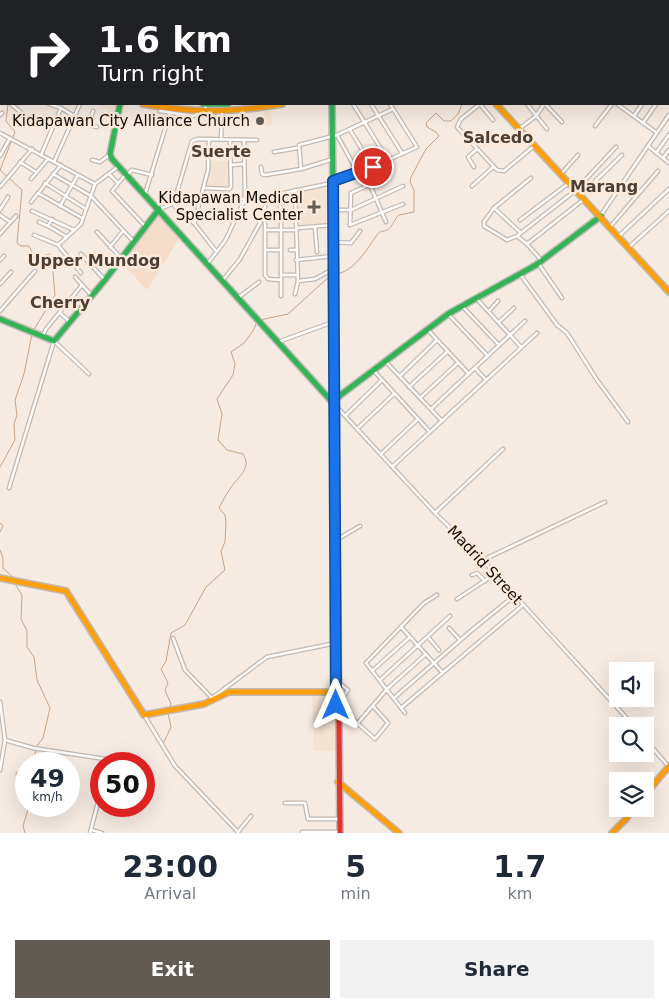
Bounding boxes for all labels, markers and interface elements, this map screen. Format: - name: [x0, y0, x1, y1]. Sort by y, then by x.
- icon: right: [15, 20, 80, 85]
- text: 1.6 km: [98, 20, 232, 60]
- text: Turn right: [98, 61, 203, 86]
- place label: Kidapawan City Alliance Church: [12, 112, 250, 130]
- marker: Kidapawan City Alliance Church: [254, 115, 266, 127]
- district label: Salcedo: [463, 128, 533, 147]
- district label: Suerte: [191, 142, 251, 161]
- pin: [352, 146, 394, 188]
- icon: arrive: [359, 153, 387, 181]
- district label: Marang: [570, 177, 638, 196]
- place label: Kidapawan Medical Specialist Center: [158, 189, 304, 224]
- marker: Kidapawan Medical Specialist Center: [307, 200, 321, 214]
- district label: Upper Mundog: [28, 251, 160, 270]
- district label: Cherry: [30, 293, 91, 312]
- street label: Madrid Street: [444, 522, 526, 608]
- map controls: [609, 662, 654, 817]
- button: sound: [609, 662, 654, 707]
- position arrow: [309, 678, 361, 730]
- button: search: [609, 717, 654, 762]
- speed limit sign: 50: [90, 752, 155, 817]
- text: 49: [30, 764, 65, 793]
- button: layers: [609, 772, 654, 817]
- text: km/h: [32, 790, 63, 804]
- text: 23:00: [123, 849, 218, 884]
- text: 5: [345, 849, 366, 884]
- text: 1.7: [493, 849, 546, 884]
- text: Arrival: [144, 884, 196, 903]
- text: min: [341, 884, 371, 903]
- text: km: [507, 884, 532, 903]
- button: Exit: [15, 940, 330, 998]
- button: Share: [340, 940, 654, 998]

